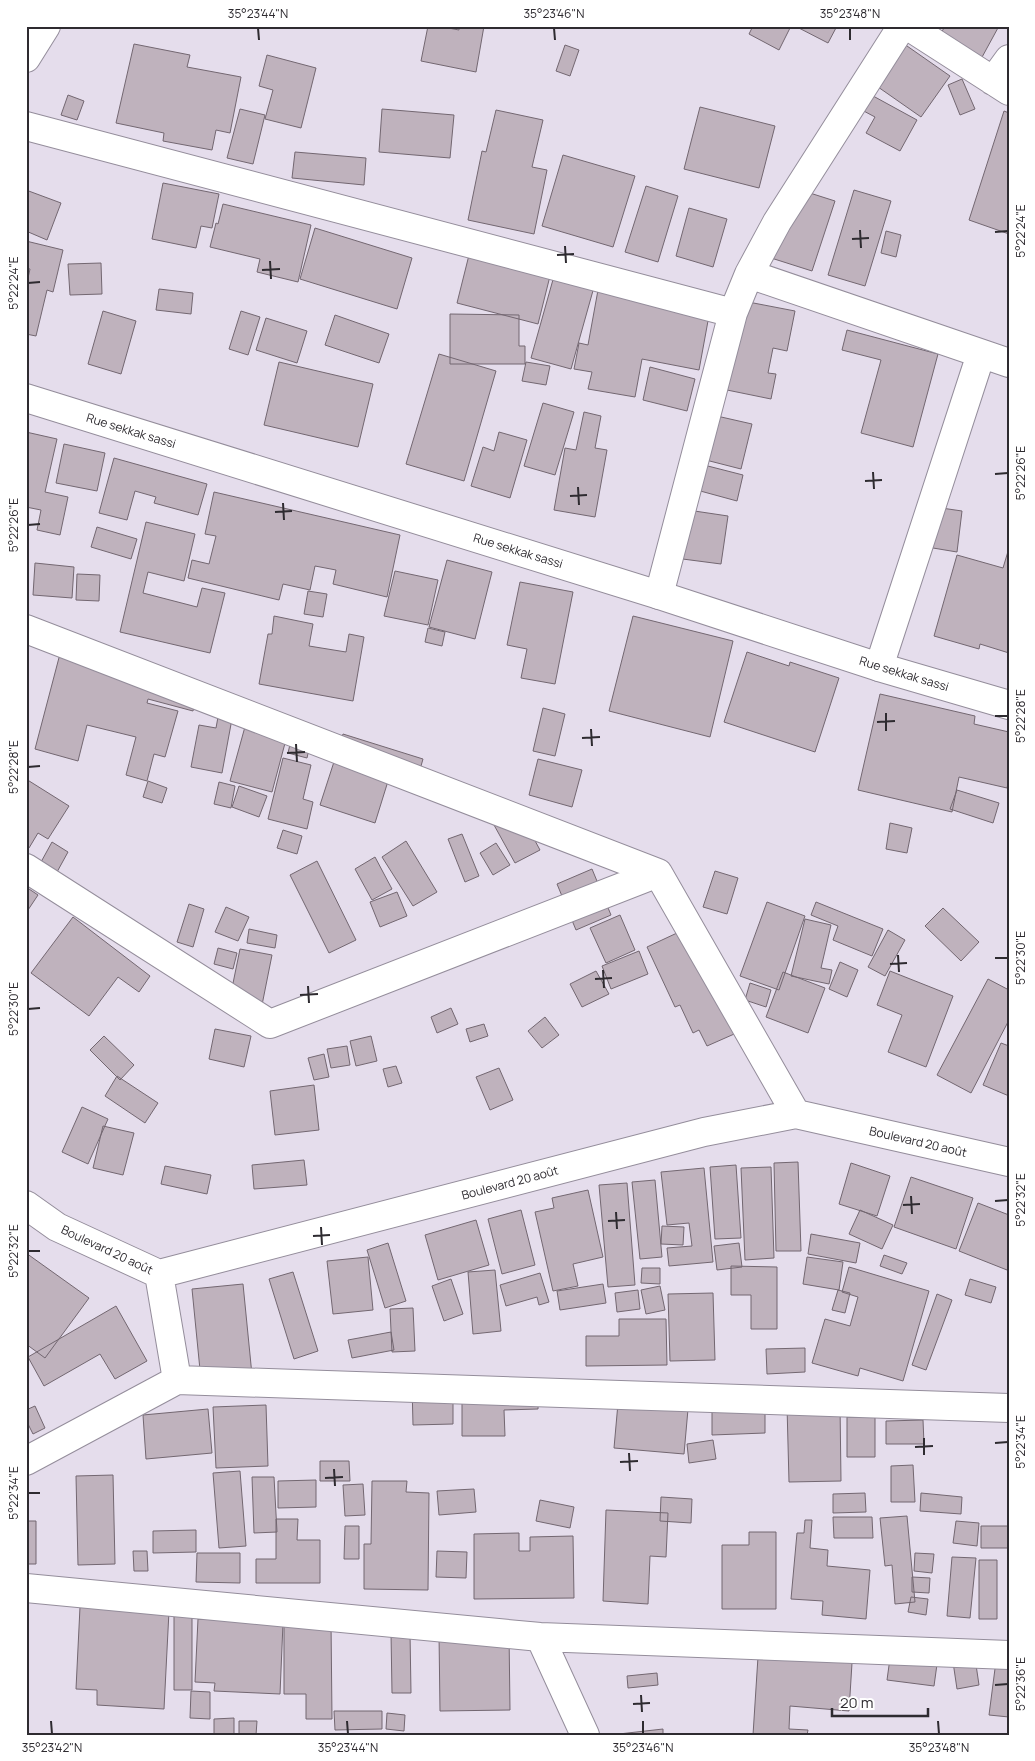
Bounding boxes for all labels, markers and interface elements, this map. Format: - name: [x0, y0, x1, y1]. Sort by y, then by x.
- text: 35°23'44"N: [228, 5, 288, 22]
- text: 35°23'46"N: [523, 5, 585, 22]
- text: 35°23'48"N: [820, 5, 880, 22]
- text: 5°22'24"E: [1012, 204, 1029, 258]
- text: 5°22'24"E: [5, 256, 22, 310]
- street label: Rue sekkak sassi: [84, 409, 178, 452]
- text: 5°22'26"E: [1012, 446, 1029, 500]
- text: 5°22'26"E: [5, 498, 22, 552]
- street label: Rue sekkak sassi: [471, 529, 565, 572]
- street label: Rue sekkak sassi: [857, 652, 951, 695]
- text: 5°22'28"E: [1012, 689, 1029, 743]
- text: 5°22'28"E: [5, 740, 22, 794]
- text: 5°22'30"E: [1012, 931, 1029, 985]
- text: 5°22'30"E: [5, 982, 22, 1036]
- street label: Boulevard 20 août: [868, 1122, 969, 1161]
- street label: Boulevard 20 août: [460, 1161, 560, 1204]
- text: 5°22'32"E: [1012, 1173, 1029, 1227]
- street label: Boulevard 20 août: [59, 1221, 156, 1278]
- text: 5°22'32"E: [5, 1224, 22, 1278]
- text: 5°22'34"E: [1012, 1415, 1029, 1469]
- text: 5°22'34"E: [5, 1466, 22, 1520]
- text: 5°22'36"E: [1012, 1657, 1029, 1711]
- scale bar: [832, 1686, 929, 1718]
- text: 20 m: [840, 1692, 873, 1713]
- text: 35°23'42"N: [22, 1739, 82, 1756]
- text: 35°23'44"N: [318, 1739, 378, 1756]
- text: 35°23'46"N: [612, 1739, 674, 1756]
- text: 35°23'48"N: [909, 1739, 969, 1756]

